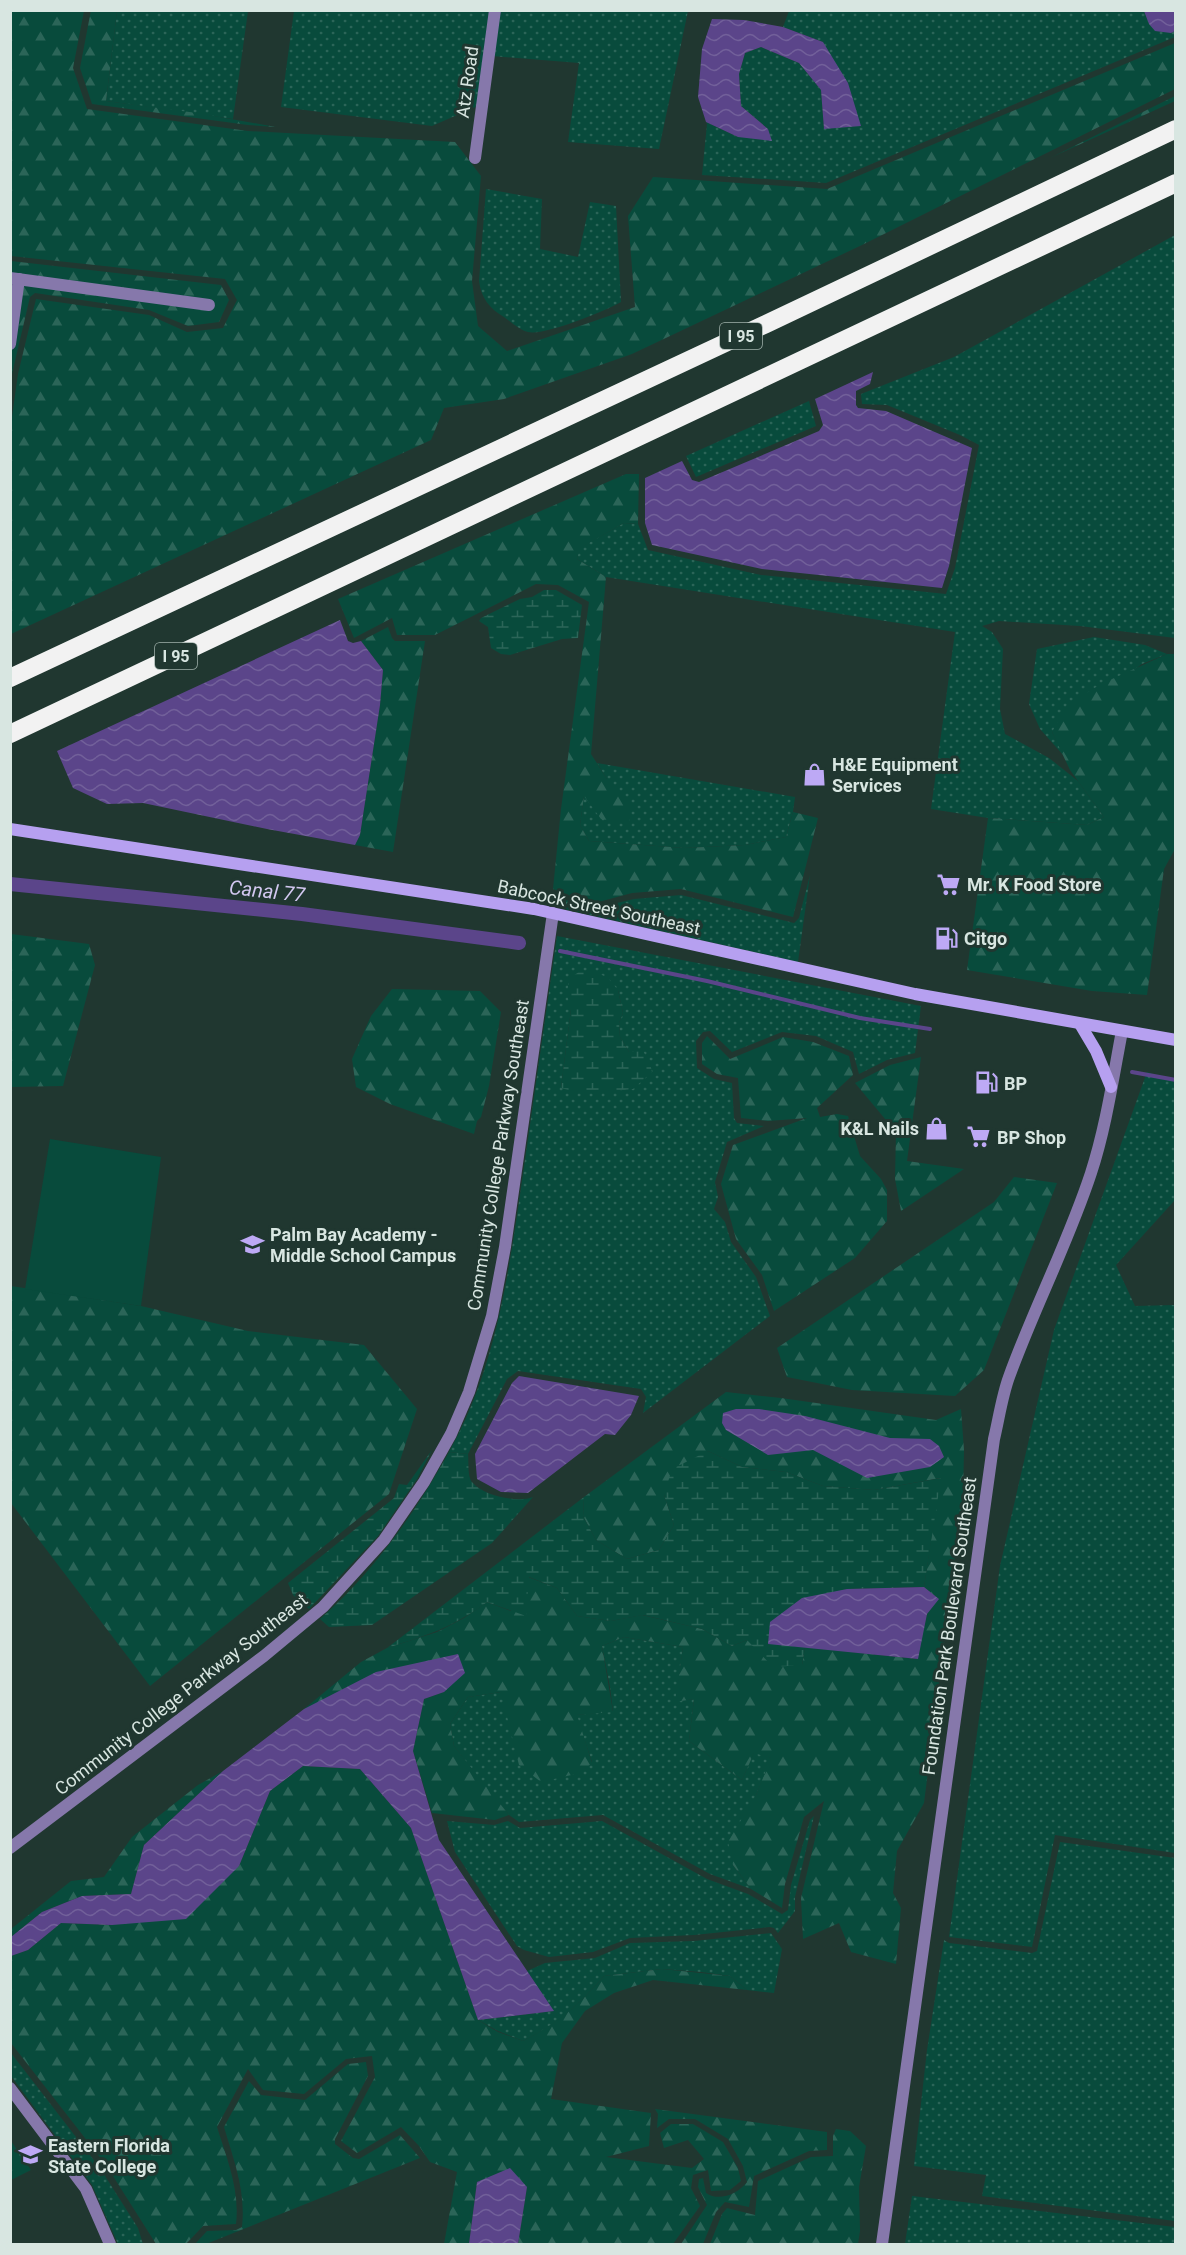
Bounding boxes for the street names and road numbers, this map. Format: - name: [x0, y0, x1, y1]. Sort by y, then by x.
- street label: Atz Road: [452, 45, 482, 119]
- road number: I 95: [720, 323, 762, 349]
- road number: I 95: [155, 643, 197, 669]
- street label: Babcock Street Southeast: [496, 875, 703, 939]
- street label: Community College Parkway Southeast: [463, 998, 533, 1312]
- street label: Foundation Park Boulevard Southeast: [918, 1475, 980, 1776]
- street label: Community College Parkway Southeast: [51, 1589, 312, 1799]

